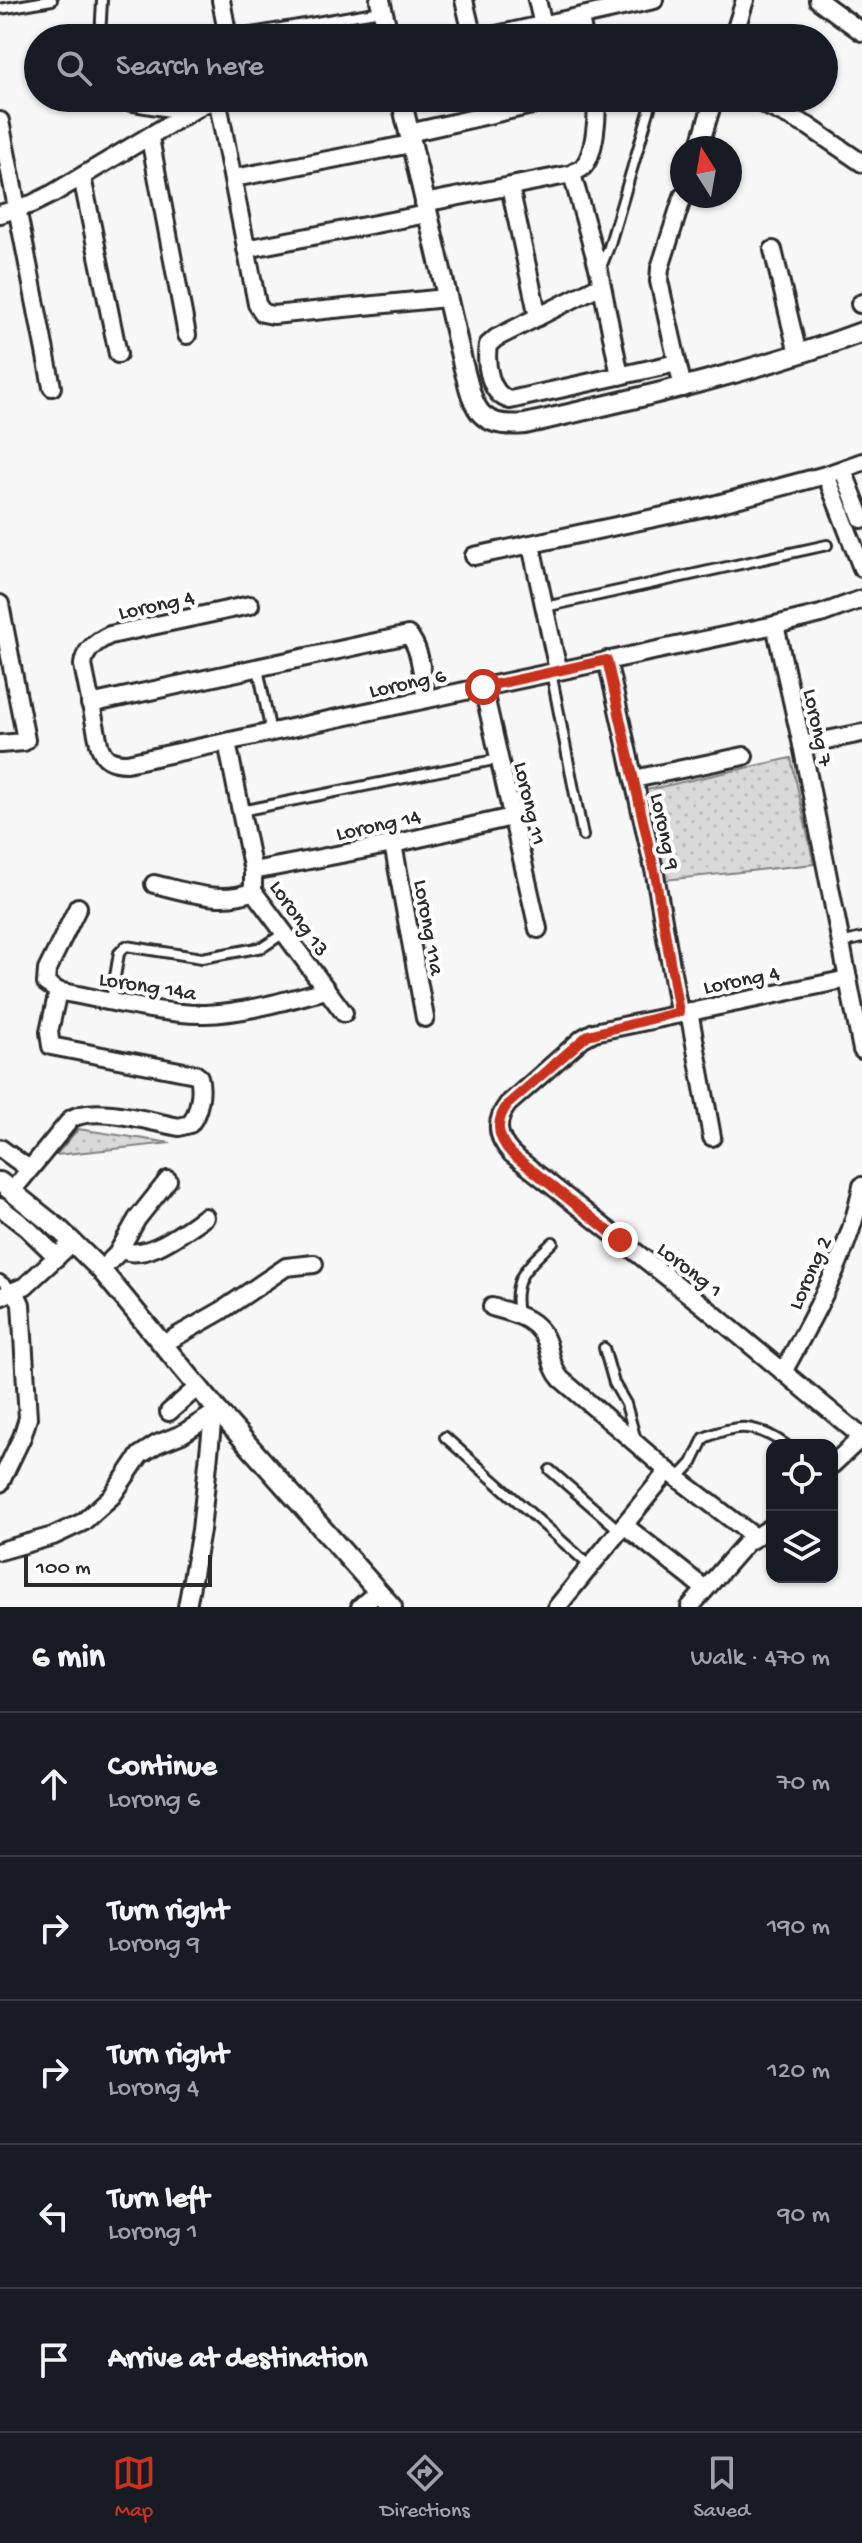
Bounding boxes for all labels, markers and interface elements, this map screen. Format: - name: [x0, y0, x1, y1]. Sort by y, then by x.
- search box: [24, 24, 838, 112]
- icon: search: [52, 46, 96, 90]
- text: Search here: [116, 51, 264, 86]
- north arrow: [670, 136, 742, 208]
- street label: Lorong 4: [116, 586, 198, 628]
- street label: Lorong 6: [367, 664, 450, 706]
- route start: [465, 669, 501, 705]
- street label: Lorong 7: [795, 687, 837, 769]
- street label: Lorong 11: [506, 760, 550, 848]
- street label: Lorong 9: [642, 791, 684, 873]
- street label: Lorong 14: [334, 805, 424, 849]
- street label: Lorong 13: [262, 876, 333, 962]
- street label: Lorong 11a: [406, 878, 448, 978]
- street label: Lorong 4: [701, 962, 783, 1002]
- street label: Lorong 14a: [97, 967, 199, 1009]
- route end: [602, 1222, 638, 1258]
- street label: Lorong 2: [784, 1233, 839, 1314]
- street label: Lorong 1: [651, 1238, 726, 1305]
- map controls: [766, 1439, 838, 1583]
- button: locate: [766, 1439, 838, 1511]
- button: layers: [766, 1511, 838, 1583]
- scale bar: [24, 1551, 212, 1587]
- text: 100 m: [36, 1556, 91, 1582]
- text: 6 min: [32, 1639, 105, 1679]
- text: Walk · 470 m: [690, 1644, 830, 1675]
- text: Continue: [108, 1751, 217, 1786]
- icon: ahead: [32, 1762, 76, 1806]
- text: 70 m: [777, 1769, 830, 1800]
- text: Lorong 6: [108, 1786, 200, 1817]
- text: Turn right: [108, 1895, 228, 1930]
- icon: right: [32, 1906, 76, 1950]
- text: 190 m: [767, 1913, 830, 1944]
- text: Lorong 9: [108, 1930, 200, 1961]
- text: Turn right: [108, 2039, 228, 2074]
- icon: right: [32, 2050, 76, 2094]
- text: 120 m: [767, 2057, 830, 2088]
- text: Lorong 4: [108, 2074, 199, 2105]
- text: Turn left: [108, 2183, 209, 2218]
- icon: left: [32, 2194, 76, 2238]
- text: 90 m: [778, 2201, 830, 2232]
- text: Lorong 1: [108, 2218, 198, 2249]
- icon: arrive: [32, 2338, 76, 2382]
- text: Arrive at destination: [108, 2343, 368, 2378]
- tab: Map: [112, 2451, 156, 2525]
- tab: Directions: [380, 2451, 470, 2525]
- tab: Saved: [694, 2451, 750, 2525]

